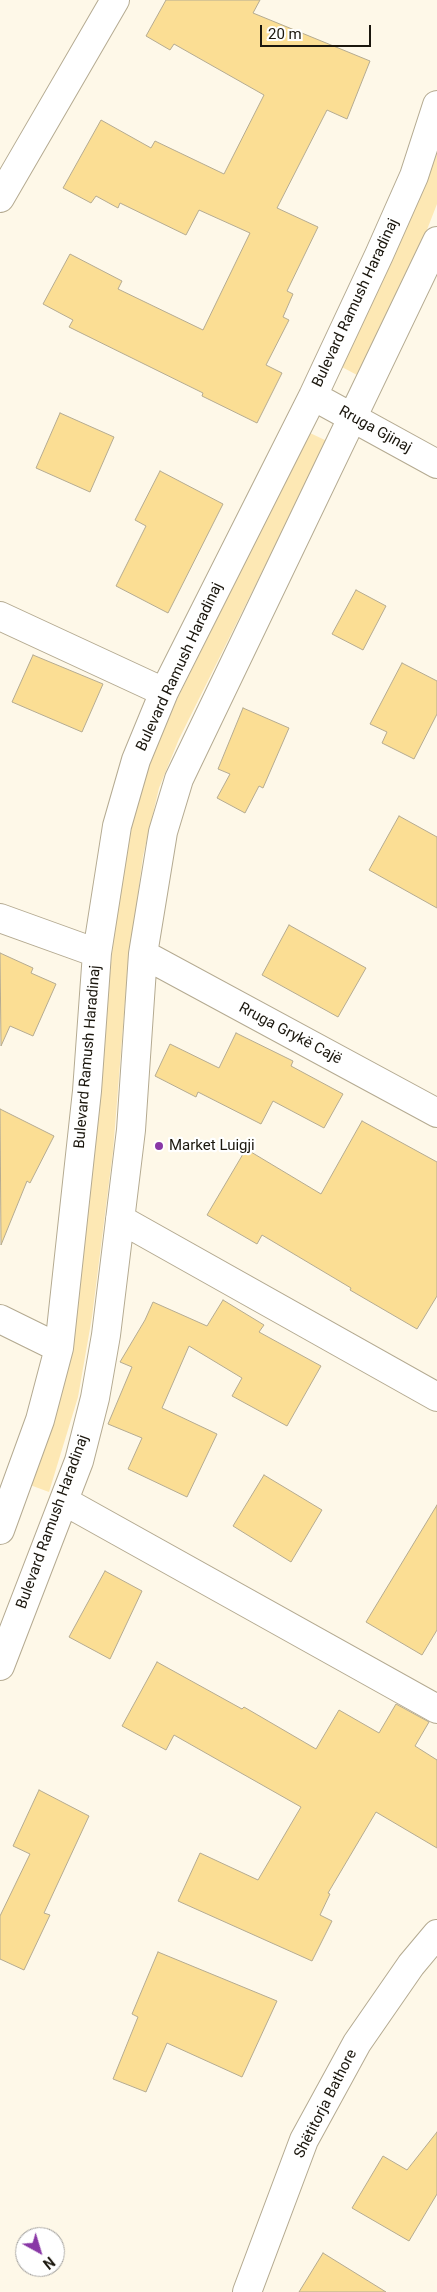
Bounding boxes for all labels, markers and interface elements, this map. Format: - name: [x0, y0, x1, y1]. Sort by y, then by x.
- scale bar: [262, 15, 373, 47]
- text: 20 m: [268, 25, 302, 43]
- street label: Bulevard Ramush Haradinaj: [309, 216, 403, 390]
- street label: Rruga Gjinaj: [335, 403, 415, 457]
- street label: Bulevard Ramush Haradinaj: [133, 580, 227, 754]
- street label: Bulevard Ramush Haradinaj: [71, 965, 105, 1149]
- street label: Rruga Grykë Cajë: [235, 999, 345, 1069]
- place label: Market Luigji: [169, 1137, 255, 1155]
- marker: Market Luigji: [153, 1140, 165, 1152]
- street label: Bulevard Ramush Haradinaj: [13, 1432, 93, 1612]
- street label: Shëtitorja Bathore: [291, 2047, 361, 2161]
- north arrow: [15, 2227, 65, 2277]
- text: N: [40, 2254, 58, 2272]

